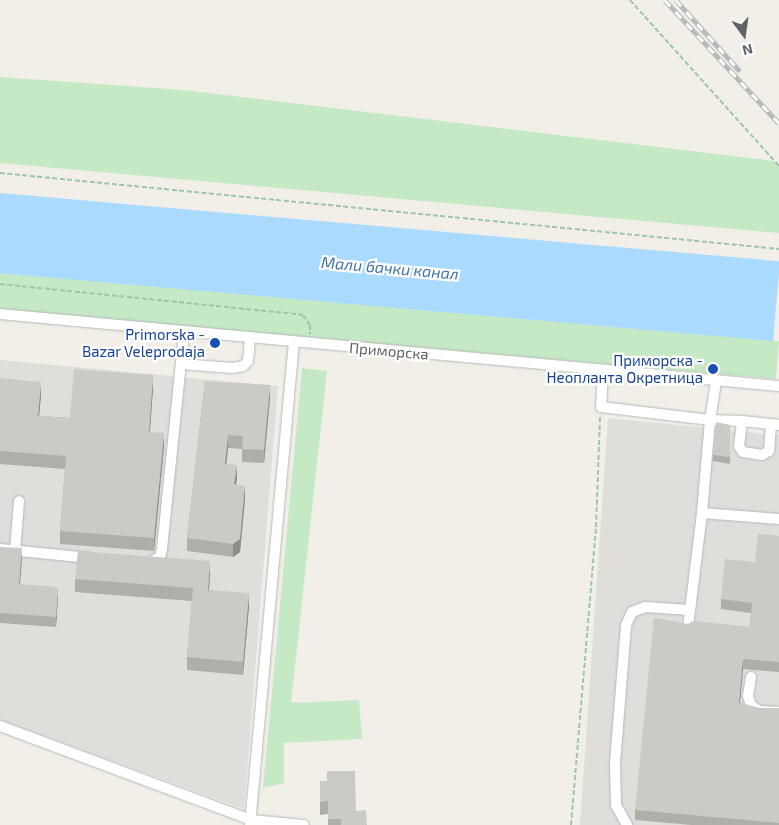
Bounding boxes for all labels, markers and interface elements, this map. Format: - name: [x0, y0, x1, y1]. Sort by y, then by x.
- north arrow: [719, 10, 769, 60]
- text: N: [741, 41, 755, 60]
- water label: Мали бачки канал: [320, 252, 460, 284]
- place label: Primorska - Bazar Veleprodaja: [81, 325, 205, 360]
- marker: Primorska - Bazar Veleprodaja: [209, 337, 221, 349]
- street label: Приморска: [348, 339, 430, 363]
- place label: Приморска - Неопланта Окретница: [547, 351, 703, 386]
- marker: Приморска - Неопланта Окретница: [707, 363, 719, 375]

